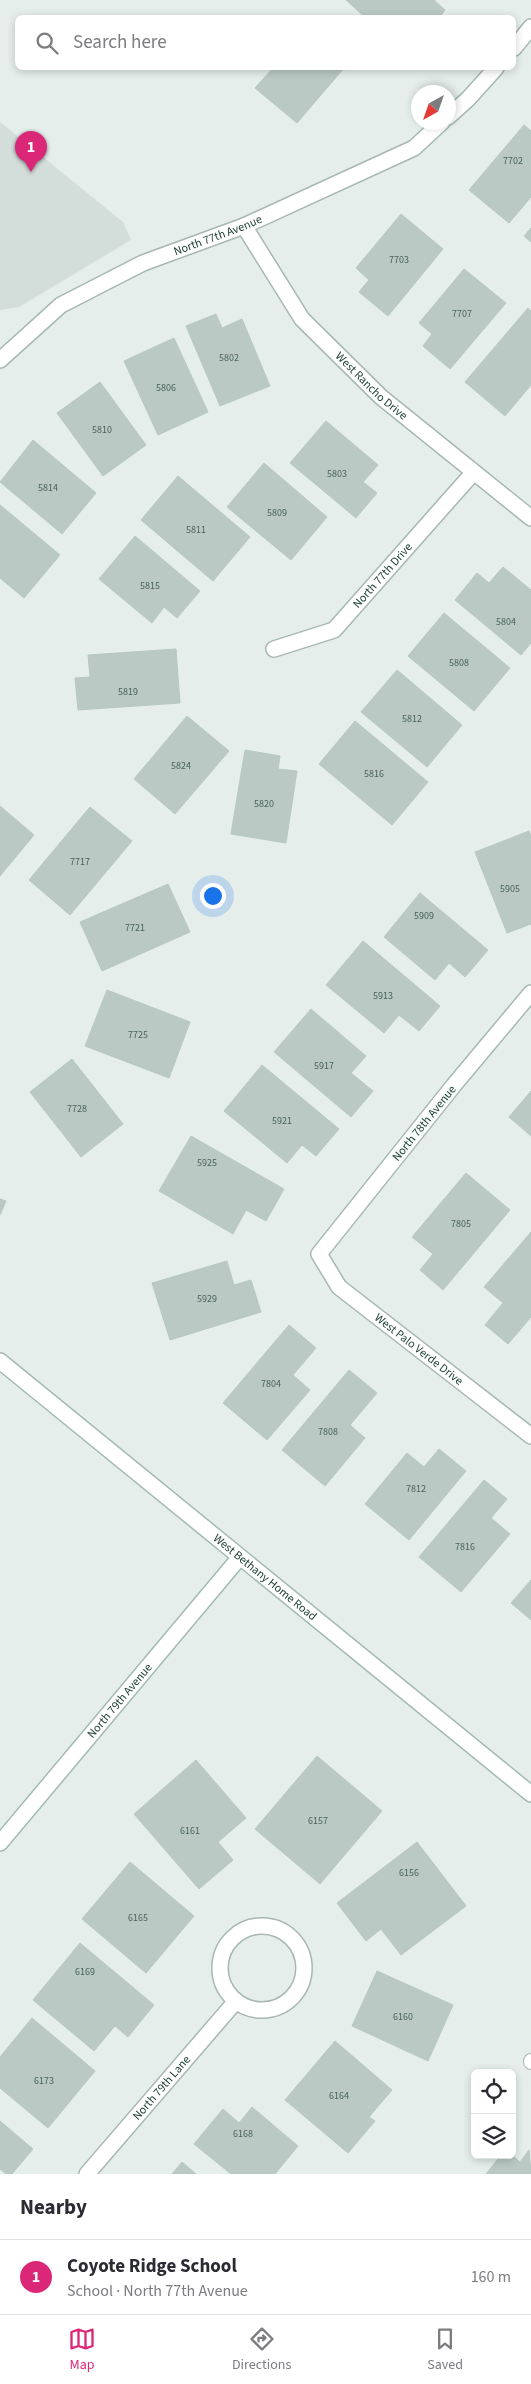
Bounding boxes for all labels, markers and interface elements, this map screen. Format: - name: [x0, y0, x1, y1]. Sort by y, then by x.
- search box: [15, 15, 516, 70]
- icon: search: [33, 29, 61, 57]
- text: Search here: [73, 29, 167, 56]
- north arrow: [411, 85, 456, 130]
- pin: 1: [15, 131, 47, 172]
- house number: 7702: [503, 154, 523, 168]
- street label: North 77th Avenue: [171, 211, 265, 260]
- house number: 7703: [389, 253, 409, 267]
- house number: 7707: [452, 307, 472, 321]
- street label: West Rancho Drive: [331, 348, 411, 424]
- house number: 5802: [219, 351, 239, 365]
- house number: 5806: [156, 381, 176, 395]
- house number: 5810: [92, 423, 112, 437]
- house number: 5803: [327, 467, 347, 481]
- house number: 5814: [38, 481, 58, 495]
- house number: 5809: [267, 506, 287, 520]
- house number: 5811: [186, 523, 206, 537]
- street label: North 77th Drive: [349, 539, 417, 612]
- house number: 5815: [140, 579, 160, 593]
- house number: 5804: [496, 615, 516, 629]
- house number: 5808: [449, 656, 469, 670]
- house number: 5819: [118, 685, 138, 699]
- house number: 5812: [402, 712, 422, 726]
- house number: 5824: [171, 759, 191, 773]
- house number: 5816: [364, 767, 384, 781]
- house number: 5820: [254, 797, 274, 811]
- house number: 7717: [70, 855, 90, 869]
- house number: 5905: [500, 882, 520, 896]
- your location: [200, 883, 226, 909]
- house number: 5909: [414, 909, 434, 923]
- house number: 7721: [125, 921, 145, 935]
- house number: 5913: [373, 989, 393, 1003]
- house number: 7725: [128, 1028, 148, 1042]
- house number: 5917: [314, 1059, 334, 1073]
- street label: North 78th Avenue: [388, 1082, 460, 1165]
- house number: 7728: [67, 1102, 87, 1116]
- house number: 5921: [272, 1114, 292, 1128]
- house number: 5925: [197, 1156, 217, 1170]
- house number: 7805: [451, 1217, 471, 1231]
- house number: 5929: [197, 1292, 217, 1306]
- street label: West Palo Verde Drive: [371, 1310, 467, 1389]
- house number: 7804: [261, 1377, 281, 1391]
- house number: 7808: [318, 1425, 338, 1439]
- house number: 7812: [406, 1482, 426, 1496]
- street label: West Bethany Home Road: [209, 1530, 320, 1625]
- house number: 7816: [455, 1540, 475, 1554]
- street label: North 79th Avenue: [83, 1660, 157, 1742]
- house number: 6157: [308, 1814, 328, 1828]
- house number: 6161: [180, 1824, 200, 1838]
- house number: 6156: [399, 1866, 419, 1880]
- house number: 6165: [128, 1911, 148, 1925]
- house number: 6169: [75, 1965, 95, 1979]
- house number: 6160: [393, 2010, 413, 2024]
- street label: North 79th Lane: [129, 2052, 195, 2124]
- map controls: [471, 2069, 516, 2159]
- button: locate: [471, 2069, 516, 2114]
- house number: 6173: [34, 2074, 54, 2088]
- house number: 6164: [329, 2089, 349, 2103]
- button: layers: [471, 2114, 516, 2159]
- house number: 6168: [233, 2127, 253, 2141]
- text: Nearby: [20, 2192, 87, 2222]
- text: Coyote Ridge School: [67, 2253, 237, 2280]
- text: 1: [32, 2266, 40, 2288]
- text: 160 m: [471, 2266, 511, 2288]
- text: School · North 77th Avenue: [67, 2280, 248, 2302]
- tab: Map: [68, 2325, 96, 2375]
- tab: Directions: [232, 2325, 291, 2375]
- tab: Saved: [427, 2325, 463, 2375]

